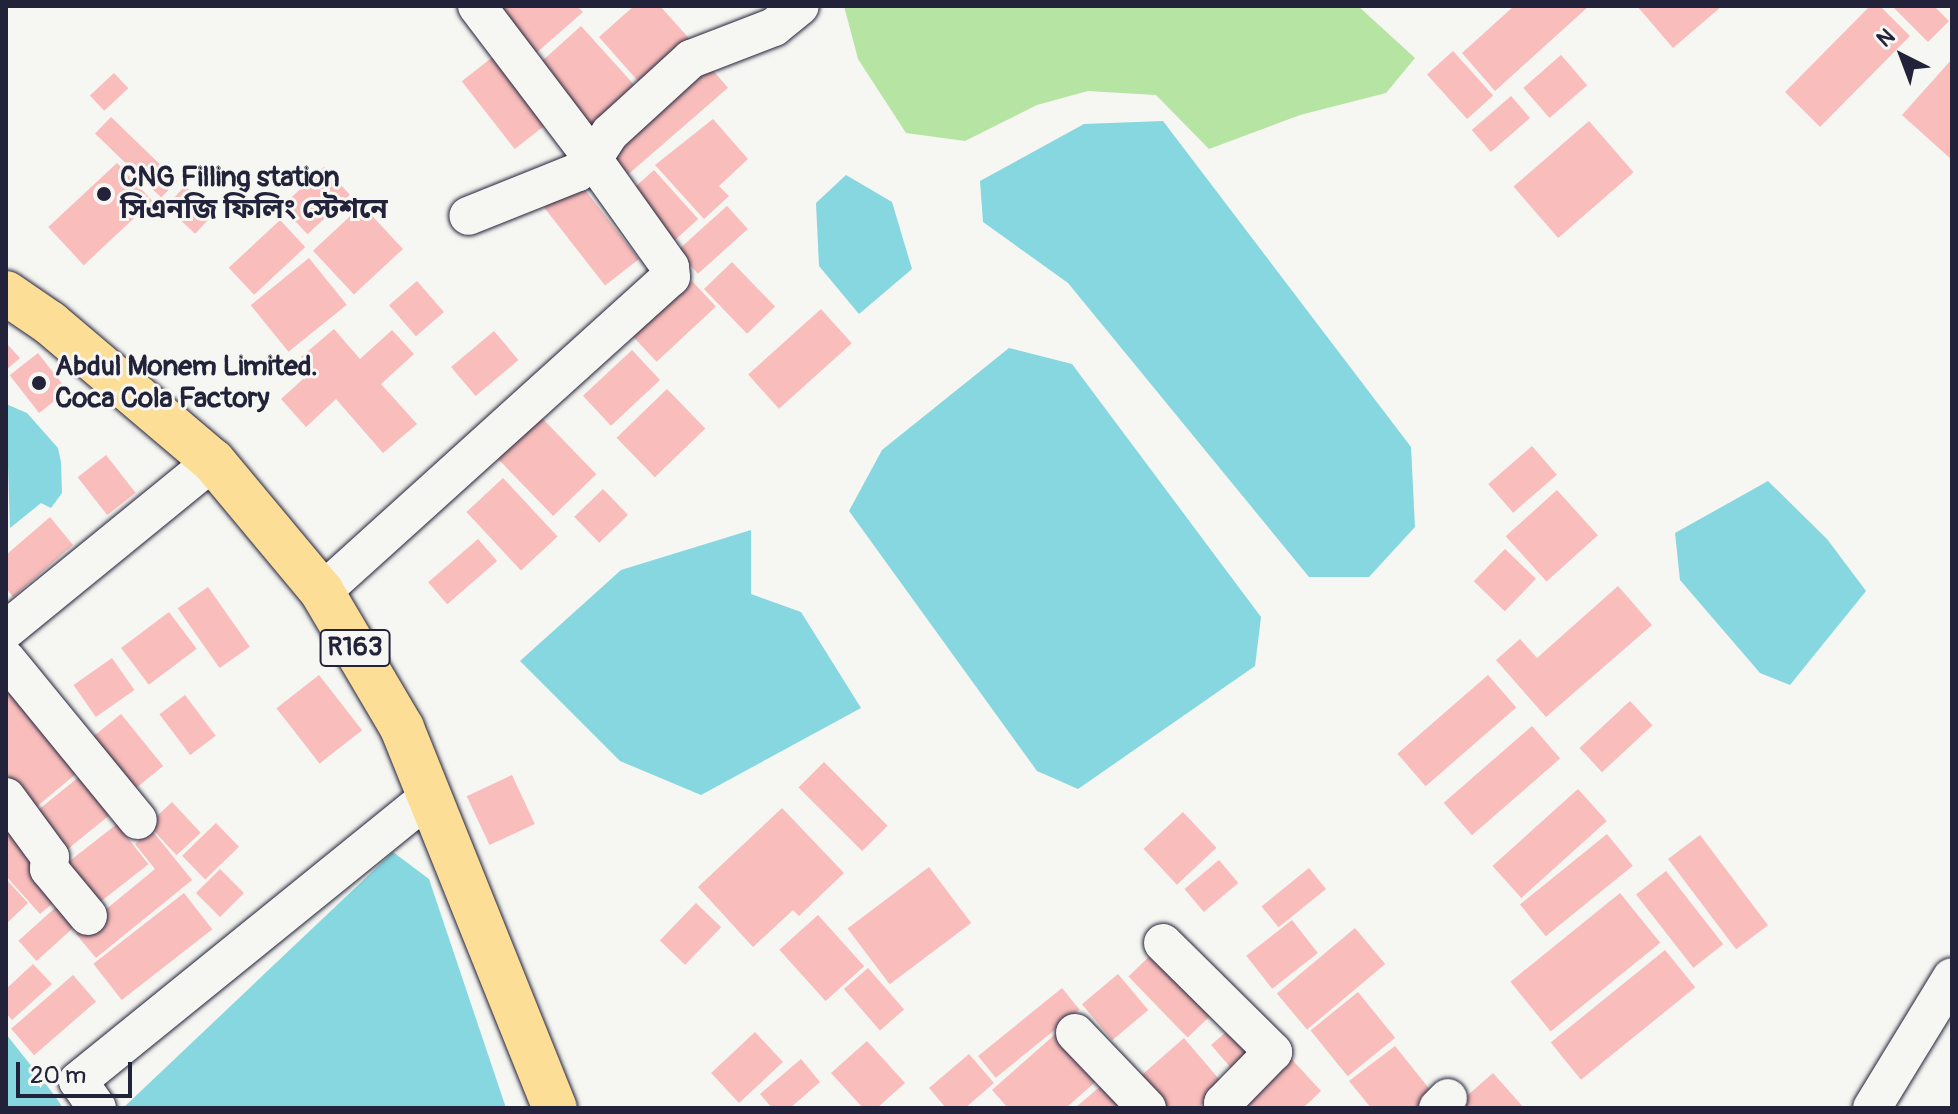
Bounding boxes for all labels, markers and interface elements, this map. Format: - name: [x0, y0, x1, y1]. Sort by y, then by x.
- north arrow: [1862, 16, 1942, 96]
- text: N: [1871, 23, 1901, 54]
- place label: CNG Filling station সিএনজি ফিলিং স্টেশনে: [120, 161, 388, 227]
- marker: CNG Filling station সিএনজি ফিলিং স্টেশনে: [95, 185, 113, 203]
- place label: Abdul Monem Limited. Coca Cola Factory: [55, 350, 318, 416]
- marker: Abdul Monem Limited. Coca Cola Factory: [30, 374, 48, 392]
- road number: R163: [319, 626, 391, 670]
- scale bar: [20, 1046, 136, 1096]
- text: 20 m: [30, 1061, 86, 1090]

